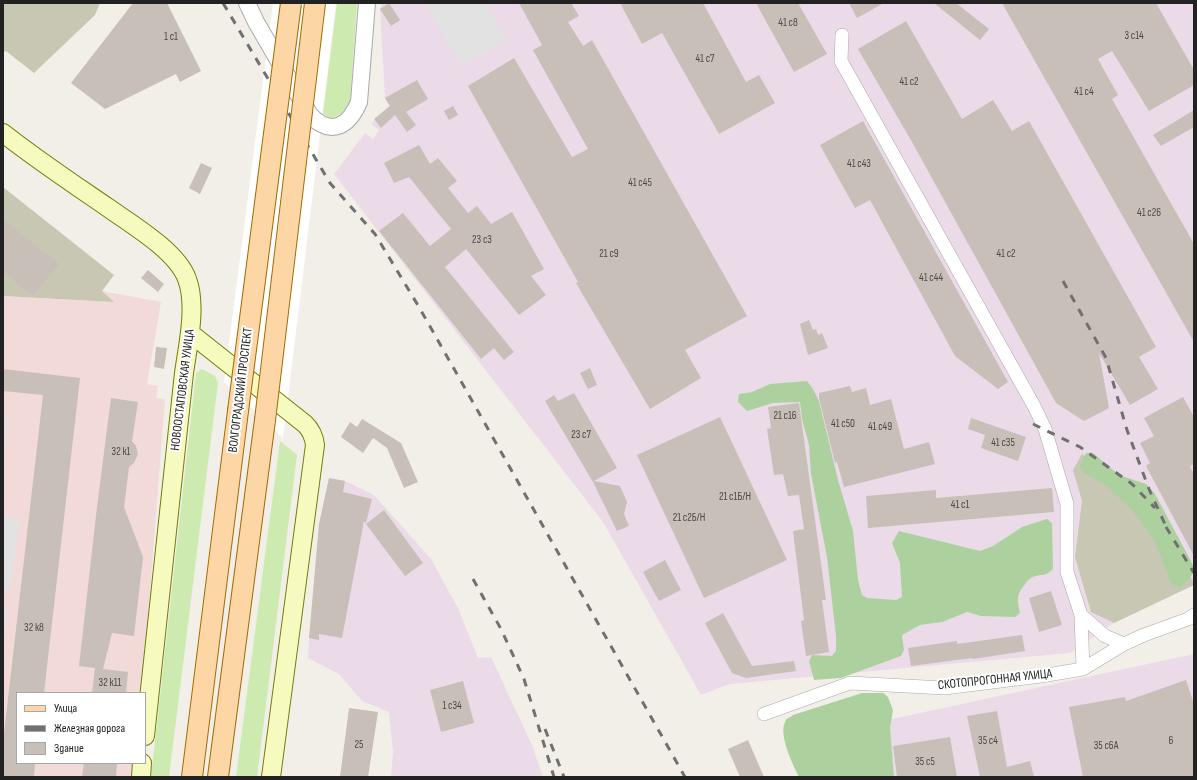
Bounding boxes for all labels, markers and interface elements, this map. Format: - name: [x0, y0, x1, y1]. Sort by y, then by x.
- house number: 41 с8: [778, 16, 798, 30]
- house number: 3 с14: [1124, 29, 1144, 43]
- house number: 1 с1: [164, 30, 178, 44]
- house number: 41 с7: [695, 52, 715, 66]
- house number: 41 с2: [899, 75, 919, 89]
- house number: 41 с4: [1074, 85, 1094, 99]
- house number: 41 с43: [847, 157, 871, 171]
- house number: 41 c45: [628, 176, 652, 190]
- house number: 41 с26: [1137, 206, 1161, 220]
- house number: 23 с3: [472, 233, 492, 247]
- house number: 21 с9: [599, 247, 619, 261]
- house number: 41 с2: [996, 247, 1016, 261]
- house number: 41 с44: [919, 271, 943, 285]
- street label: ВОЛГОГРАДСКИЙ ПРОСПЕКТ: [226, 327, 256, 453]
- street label: НОВООСТАПОВСКАЯ УЛИЦА: [168, 328, 198, 452]
- house number: 21 с16: [773, 409, 797, 423]
- house number: 41 с50: [831, 417, 855, 431]
- house number: 41 с49: [868, 420, 892, 434]
- house number: 23 с7: [571, 428, 591, 442]
- house number: 41 с35: [991, 436, 1015, 450]
- house number: 32 к1: [112, 445, 130, 459]
- house number: 21 с1Б/Н: [719, 490, 751, 504]
- house number: 41 с1: [951, 498, 969, 512]
- house number: 21 с2Б/Н: [673, 511, 705, 525]
- house number: 32 к8: [24, 621, 44, 635]
- street label: СКОТОПРОГОННАЯ УЛИЦА: [937, 666, 1053, 694]
- house number: 32 к11: [99, 676, 121, 690]
- legend: [16, 692, 146, 764]
- house number: 1 с34: [442, 699, 462, 713]
- text: Улица: [54, 701, 77, 716]
- text: Железная дорога: [54, 721, 125, 736]
- house number: 35 с4: [978, 734, 998, 748]
- house number: 6: [1169, 734, 1173, 748]
- house number: 25: [355, 738, 363, 752]
- house number: 35 с6А: [1094, 739, 1118, 753]
- text: Здание: [54, 741, 84, 756]
- house number: 35 с5: [915, 755, 935, 769]

